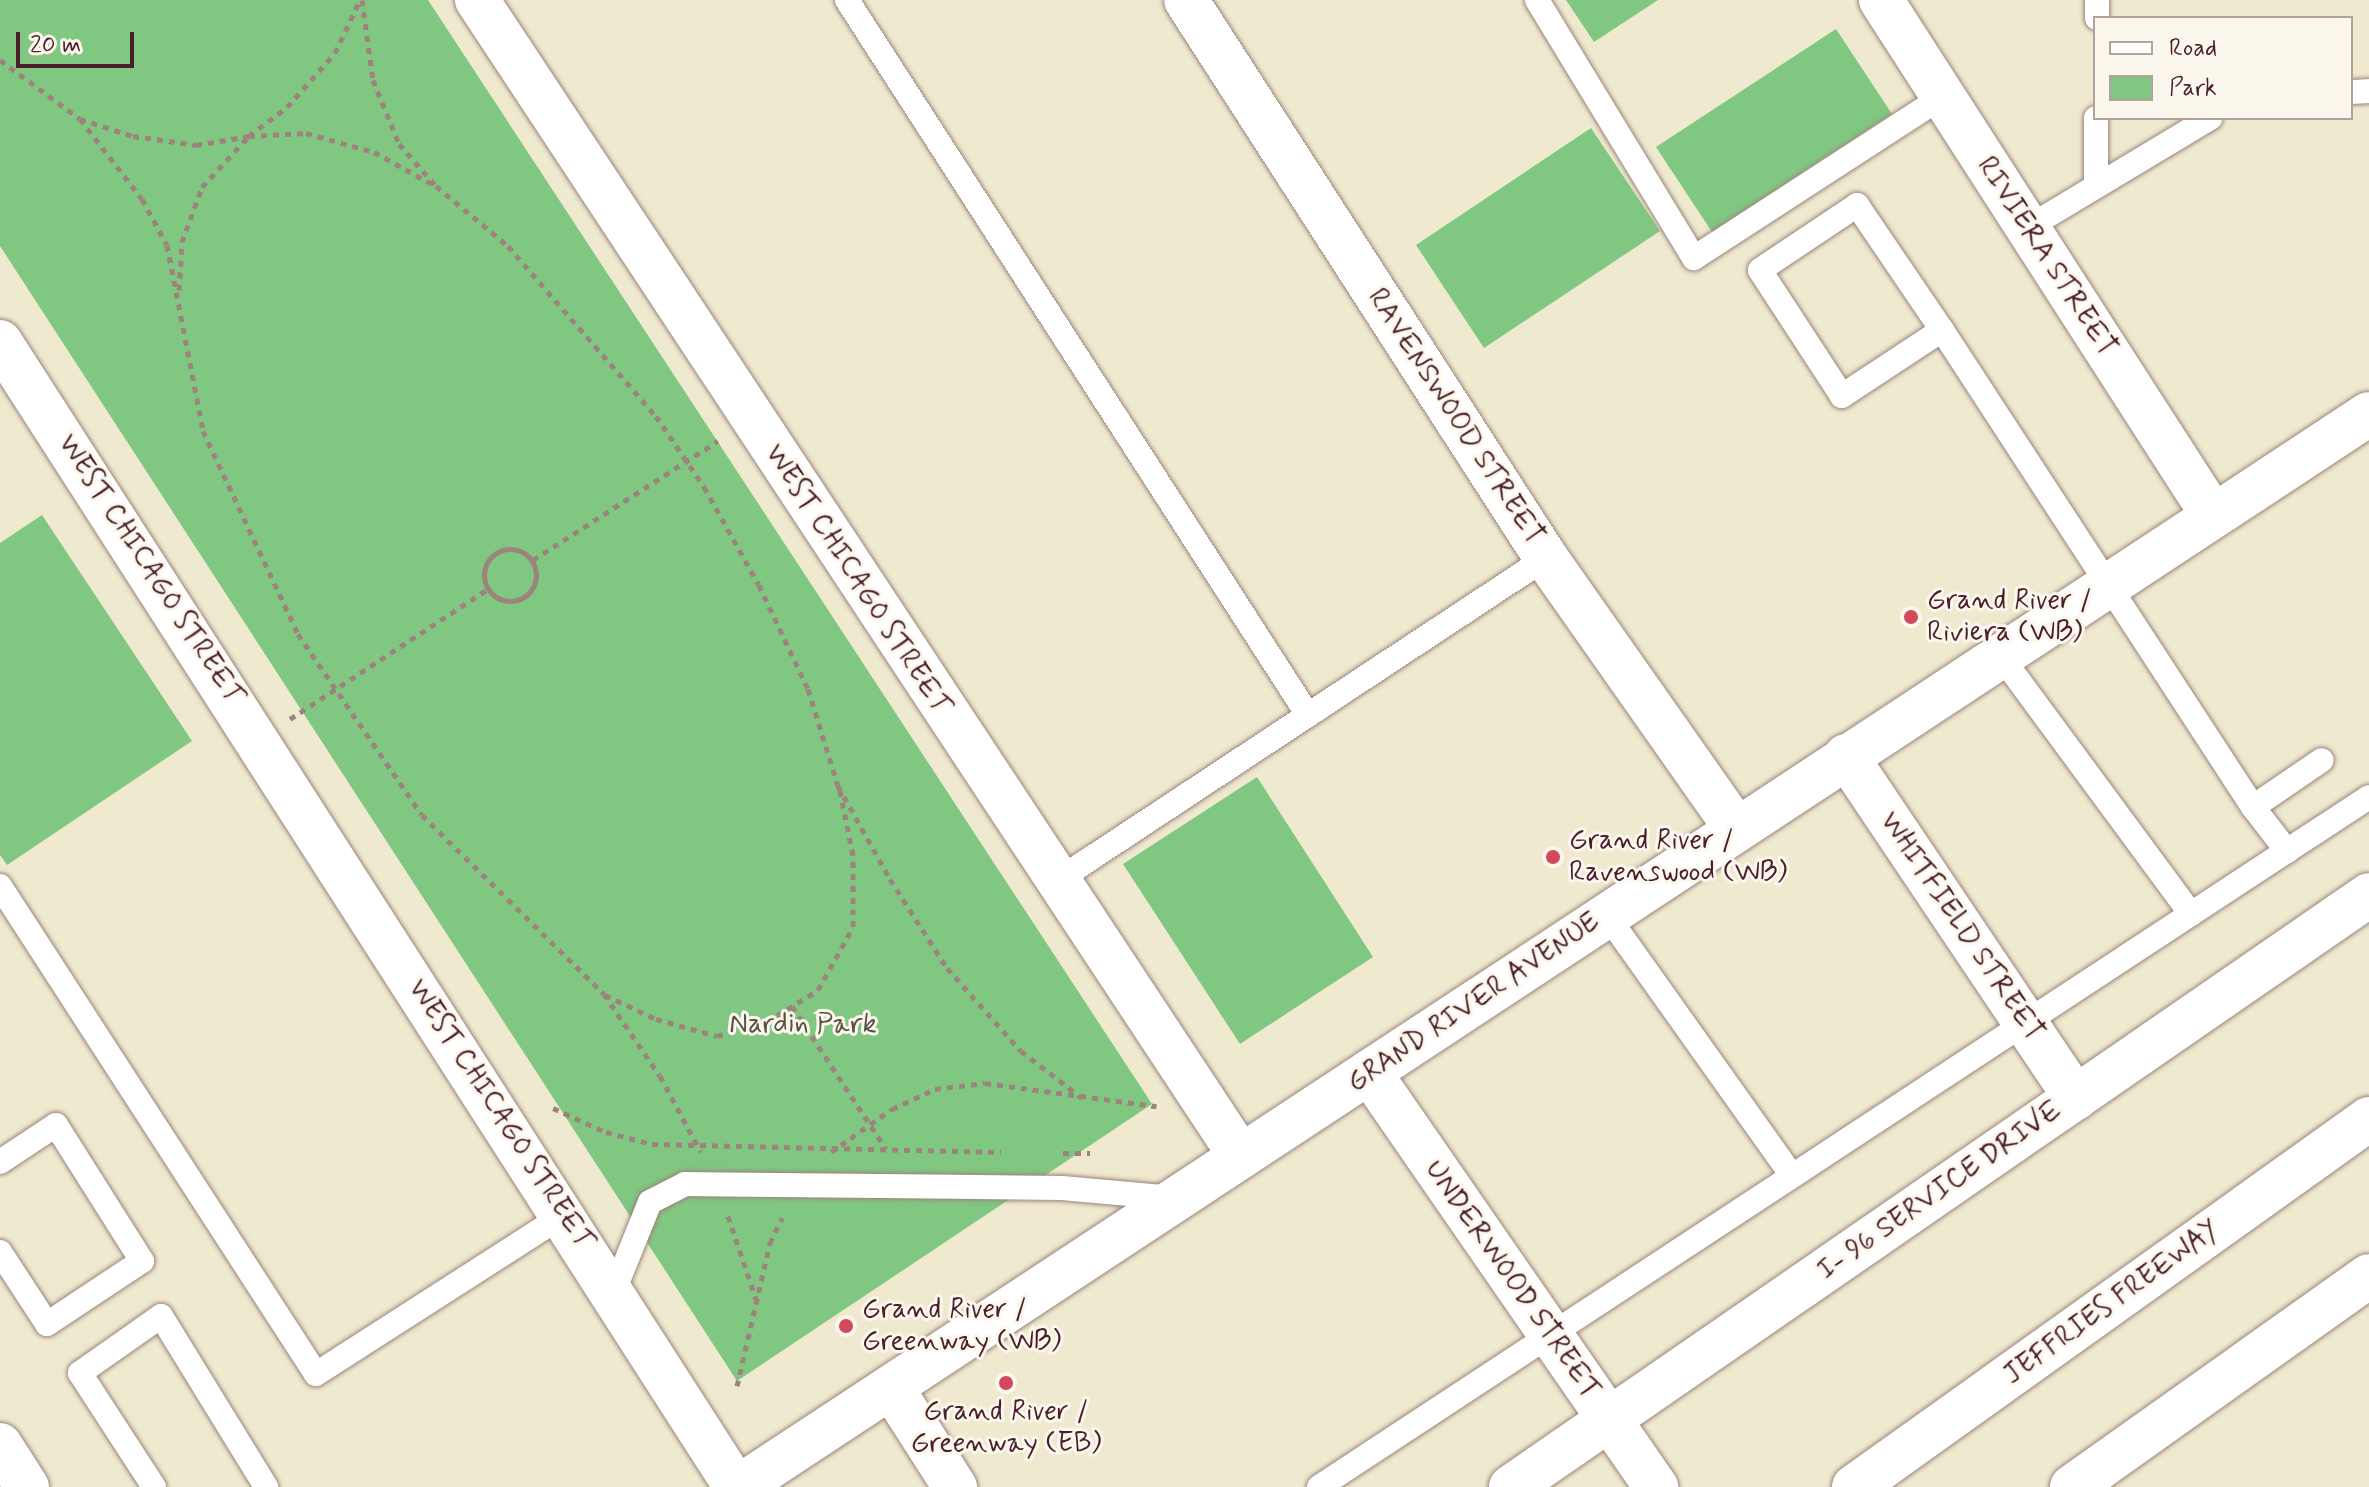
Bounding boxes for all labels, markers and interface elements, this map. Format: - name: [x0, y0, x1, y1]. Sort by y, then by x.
- scale bar: [20, 16, 138, 66]
- legend: [2093, 16, 2353, 120]
- text: 20 m: [30, 30, 81, 61]
- text: Road: [2169, 33, 2217, 64]
- text: Park: [2169, 73, 2217, 104]
- street label: RIVIERA STREET: [1969, 151, 2123, 363]
- street label: RAVENSWOOD STREET: [1360, 283, 1550, 551]
- street label: WEST CHICAGO STREET: [50, 428, 250, 712]
- street label: WEST CHICAGO STREET: [757, 438, 957, 722]
- place label: Grand River / Riviera (WB): [1927, 584, 2096, 650]
- marker: Grand River / Riviera (WB): [1902, 608, 1920, 626]
- street label: WHITFIELD STREET: [1872, 806, 2050, 1048]
- place label: Grand River / Ravenswood (WB): [1569, 824, 1787, 890]
- marker: Grand River / Ravenswood (WB): [1544, 848, 1562, 866]
- street label: GRAND RIVER AVENUE: [1339, 905, 1609, 1101]
- street label: WEST CHICAGO STREET: [400, 973, 600, 1257]
- park label: Nardin Park: [732, 1008, 874, 1042]
- street label: I- 96 SERVICE DRIVE: [1811, 1094, 2069, 1288]
- street label: UNDERWOOD STREET: [1416, 1153, 1608, 1407]
- street label: JEFFRIES FREEWAY: [1997, 1213, 2227, 1393]
- place label: Grand River / Greenway (WB): [862, 1293, 1061, 1359]
- marker: Grand River / Greenway (WB): [837, 1317, 855, 1335]
- marker: Grand River / Greenway (EB): [997, 1374, 1015, 1392]
- place label: Grand River / Greenway (EB): [911, 1395, 1101, 1461]

